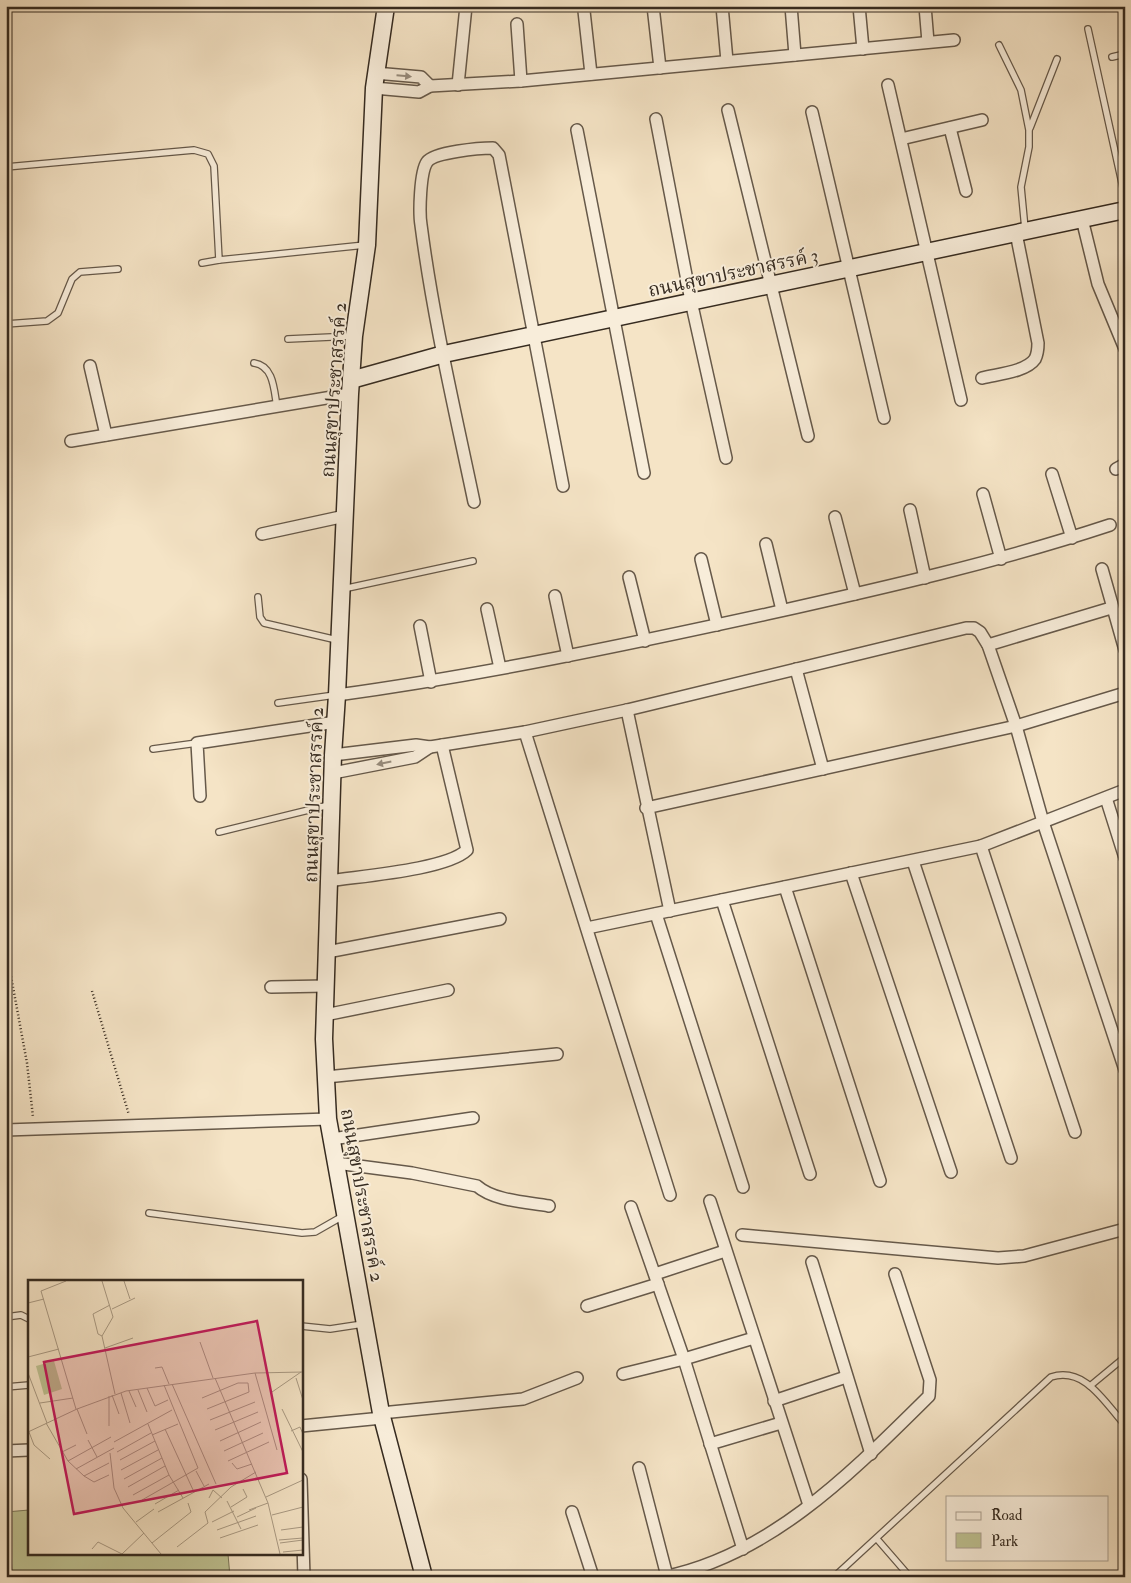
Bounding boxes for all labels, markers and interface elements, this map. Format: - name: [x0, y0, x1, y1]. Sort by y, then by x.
- one-way arrow: [397, 72, 413, 80]
- street label: ถนนสุขาประชาสรรค์ 3: [646, 243, 820, 303]
- street label: ถนนสุขาประชาสรรค์ 2: [316, 302, 352, 478]
- street label: ถนนสุขาประชาสรรค์ 2: [299, 707, 329, 883]
- one-way arrow: [377, 759, 392, 767]
- street label: ถนนสุขาประชาสรรค์ 2: [335, 1107, 389, 1284]
- inset map: [28, 1280, 302, 1556]
- legend: [946, 1496, 1108, 1560]
- text: Road: [991, 1506, 1023, 1525]
- text: Park: [991, 1532, 1018, 1551]

